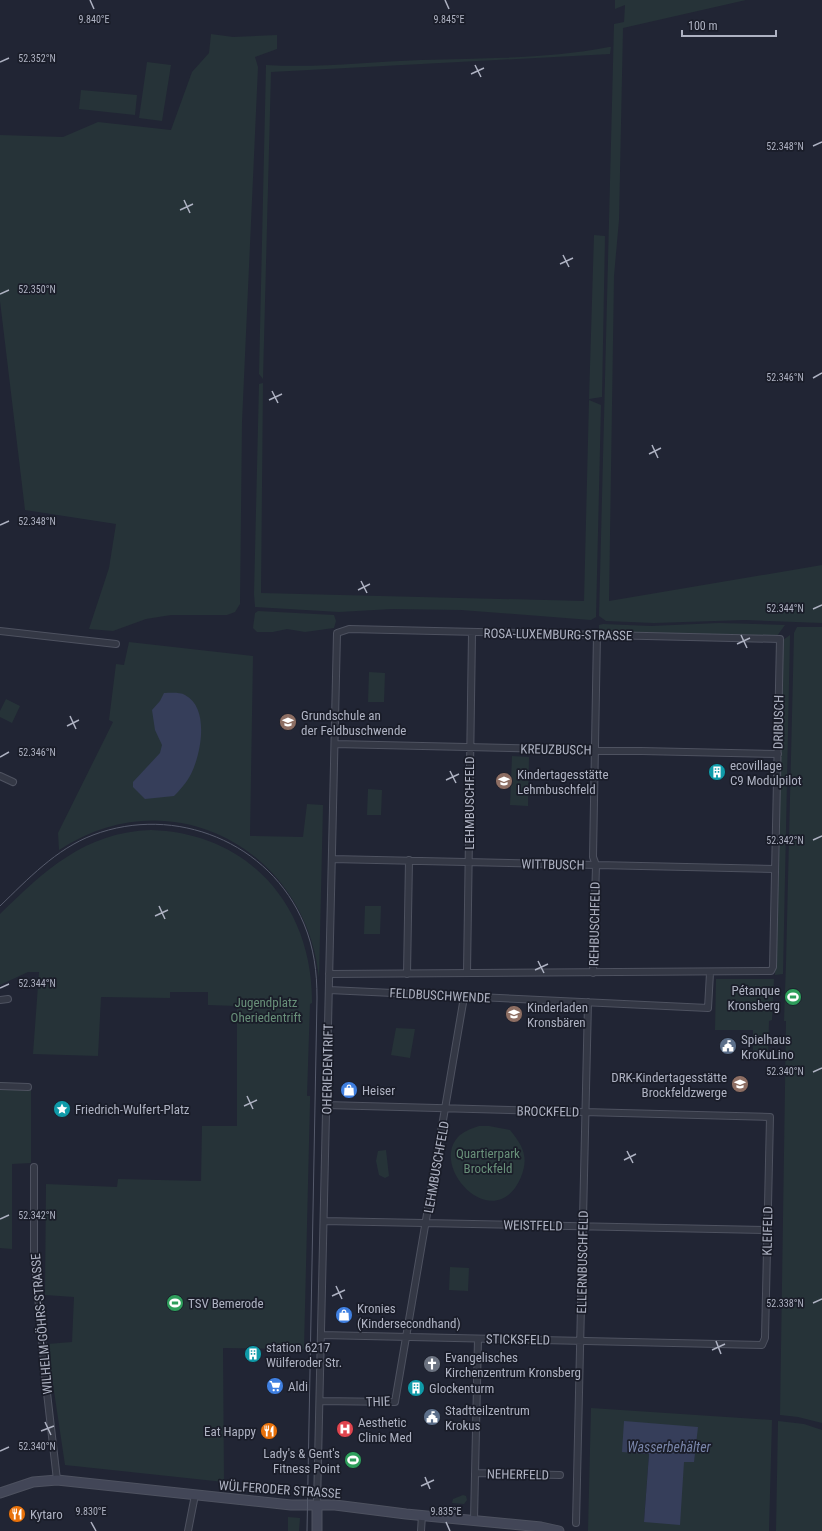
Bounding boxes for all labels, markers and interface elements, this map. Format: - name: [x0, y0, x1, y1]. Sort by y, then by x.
- scale bar: [682, 12, 776, 38]
- text: 9.840°E: [78, 14, 110, 25]
- text: 9.845°E: [433, 14, 465, 25]
- text: 100 m: [688, 19, 718, 33]
- text: 52.352°N: [18, 53, 56, 64]
- text: 52.348°N: [766, 141, 804, 152]
- text: 52.350°N: [18, 284, 56, 295]
- text: 52.346°N: [766, 372, 804, 383]
- text: 52.348°N: [18, 516, 56, 527]
- text: 52.344°N: [766, 603, 804, 614]
- street label: ROSA-LUXEMBURG-STRASSE: [483, 626, 633, 643]
- street label: DRIBUSCH: [771, 695, 786, 749]
- place label: Grundschule an der Feldbuschwende: [301, 708, 406, 738]
- school or university icon: Grundschule an der Feldbuschwende: [278, 712, 298, 732]
- street label: KREUZBUSCH: [520, 741, 592, 758]
- text: 52.346°N: [18, 747, 56, 758]
- street label: LEHMBUSCHFELD: [462, 756, 477, 850]
- place label: ecovillage C9 Modulpilot: [730, 758, 802, 788]
- building icon: ecovillage C9 Modulpilot: [707, 762, 727, 782]
- place label: Kindertagesstätte Lehmbuschfeld: [517, 767, 609, 797]
- school or university icon: Kindertagesstätte Lehmbuschfeld: [494, 771, 514, 791]
- text: 52.342°N: [766, 835, 804, 846]
- street label: WITTBUSCH: [521, 856, 585, 873]
- street label: REHBUSCHFELD: [586, 882, 603, 966]
- text: 52.344°N: [18, 978, 56, 989]
- place label: Pétanque Kronsberg: [728, 983, 780, 1013]
- street label: FELDBUSCHWENDE: [389, 985, 491, 1006]
- sports icon: Pétanque Kronsberg: [783, 987, 803, 1007]
- park label: Jugendplatz Oheriedentrift: [231, 995, 302, 1025]
- place label: Kinderladen Kronsbären: [527, 1000, 588, 1030]
- school or university icon: Kinderladen Kronsbären: [504, 1004, 524, 1024]
- street label: OHERIEDENTRIFT: [319, 1023, 336, 1115]
- place label: Spielhaus KroKuLino: [741, 1032, 794, 1062]
- public building icon: Spielhaus KroKuLino: [718, 1036, 738, 1056]
- text: 52.340°N: [766, 1066, 804, 1077]
- place label: DRK-Kindertagesstätte Brockfeldzwerge: [611, 1070, 727, 1100]
- school or university icon: DRK-Kindertagesstätte Brockfeldzwerge: [730, 1074, 750, 1094]
- shop icon: Heiser: [339, 1080, 359, 1100]
- place label: Heiser: [362, 1083, 395, 1098]
- place icon: Friedrich-Wulfert-Platz: [52, 1099, 72, 1119]
- place label: Friedrich-Wulfert-Platz: [75, 1102, 190, 1117]
- street label: BROCKFELD: [517, 1103, 579, 1120]
- street label: LEHMBUSCHFELD: [421, 1120, 452, 1214]
- park label: Quartierpark Brockfeld: [456, 1146, 520, 1176]
- street label: KLEIFELD: [760, 1206, 775, 1256]
- text: 52.342°N: [18, 1210, 56, 1221]
- street label: ELLERNBUSCHFELD: [574, 1210, 591, 1314]
- street label: WEISTFELD: [503, 1217, 563, 1234]
- street label: WILHELM-GÖHRS-STRASSE: [28, 1253, 55, 1395]
- sports icon: TSV Bemerode: [165, 1293, 185, 1313]
- place label: TSV Bemerode: [188, 1296, 264, 1311]
- text: 52.338°N: [766, 1298, 804, 1309]
- place label: Kronies (Kindersecondhand): [357, 1301, 461, 1331]
- shop icon: Kronies (Kindersecondhand): [334, 1305, 354, 1325]
- street label: STICKSFELD: [486, 1331, 550, 1348]
- place label: station 6217 Wülferoder Str.: [266, 1340, 342, 1370]
- building icon: station 6217 Wülferoder Str.: [243, 1344, 263, 1364]
- place label: Evangelisches Kirchenzentrum Kronsberg: [445, 1350, 581, 1380]
- church icon: Evangelisches Kirchenzentrum Kronsberg: [422, 1354, 442, 1374]
- supermarket icon: Aldi: [265, 1376, 285, 1396]
- building icon: Glockenturm: [406, 1378, 426, 1398]
- place label: Aldi: [288, 1379, 308, 1394]
- place label: Glockenturm: [429, 1381, 494, 1396]
- street label: THIE: [365, 1394, 391, 1409]
- place label: Stadtteilzentrum Krokus: [445, 1403, 530, 1433]
- public building icon: Stadtteilzentrum Krokus: [422, 1407, 442, 1427]
- place label: Aesthetic Clinic Med: [358, 1415, 412, 1445]
- hospital icon: Aesthetic Clinic Med: [335, 1419, 355, 1439]
- restaurant icon: Eat Happy: [259, 1421, 279, 1441]
- place label: Eat Happy: [204, 1424, 257, 1439]
- water label: Wasserbehälter: [627, 1439, 711, 1455]
- text: 52.340°N: [18, 1441, 56, 1452]
- place label: Lady's & Gent's Fitness Point: [263, 1446, 340, 1476]
- sports icon: Lady's & Gent's Fitness Point: [343, 1450, 363, 1470]
- street label: NEHERFELD: [487, 1466, 549, 1483]
- street label: WÜLFERODER STRASSE: [218, 1478, 342, 1501]
- restaurant icon: Kytaro: [7, 1504, 27, 1524]
- text: 9.830°E: [75, 1506, 107, 1517]
- text: 9.835°E: [430, 1506, 462, 1517]
- place label: Kytaro: [30, 1507, 63, 1522]

